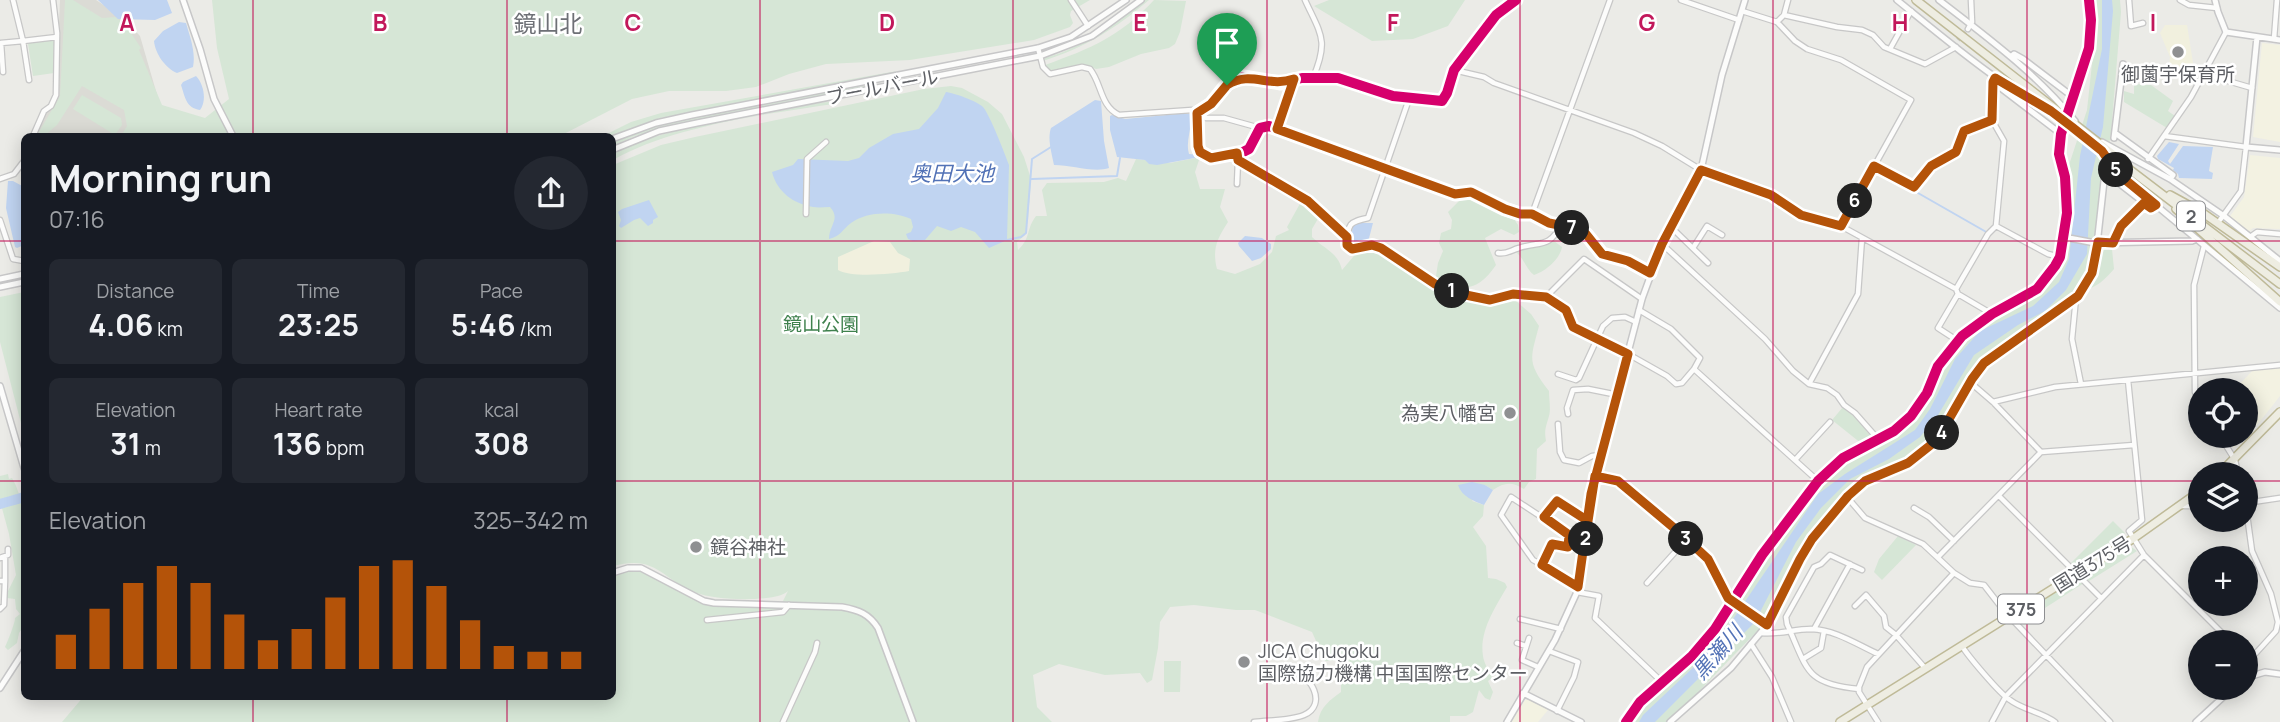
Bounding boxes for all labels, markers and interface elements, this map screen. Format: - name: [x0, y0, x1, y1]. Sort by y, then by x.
- text: A: [119, 6, 135, 38]
- text: B: [373, 6, 387, 38]
- text: C: [625, 6, 642, 38]
- text: D: [879, 6, 895, 38]
- text: E: [1133, 6, 1147, 38]
- text: F: [1387, 6, 1399, 38]
- text: G: [1639, 6, 1656, 38]
- text: H: [1892, 6, 1908, 38]
- text: I: [2150, 6, 2156, 38]
- district label: 鏡山北: [514, 7, 583, 39]
- pin: [1197, 13, 1257, 85]
- icon: arrive: [1208, 24, 1246, 62]
- marker: 御薗宇保育所: [2170, 44, 2186, 60]
- place label: 御薗宇保育所: [2121, 61, 2235, 87]
- street label: ブールバール: [824, 63, 940, 111]
- text: Morning run: [49, 151, 272, 203]
- pin: 5: [2098, 152, 2134, 188]
- button: share: [514, 156, 588, 230]
- text: 5: [2110, 156, 2121, 182]
- water label: 奥田大池: [910, 159, 996, 187]
- pin: 6: [1838, 184, 1872, 218]
- text: 6: [1849, 187, 1860, 213]
- road number: 2: [2177, 202, 2205, 230]
- text: 07:16: [49, 203, 105, 235]
- pin: 7: [1554, 210, 1590, 246]
- text: 7: [1566, 214, 1577, 240]
- pin: 1: [1434, 274, 1470, 308]
- text: 1: [1447, 277, 1456, 303]
- text: Distance: [97, 278, 174, 304]
- text: Time: [297, 278, 340, 304]
- text: Pace: [480, 278, 523, 304]
- text: 4.06: [88, 304, 153, 345]
- text: 23:25: [278, 304, 359, 345]
- text: 5:46: [451, 304, 516, 345]
- park label: 鏡山公園: [783, 311, 859, 337]
- text: km: [153, 316, 183, 342]
- text: /km: [516, 316, 552, 342]
- map controls: [2188, 378, 2258, 700]
- button: locate: [2188, 378, 2258, 448]
- text: Elevation: [95, 397, 176, 423]
- text: Heart rate: [274, 397, 363, 423]
- text: kcal: [484, 397, 519, 423]
- place label: 為実八幡宮: [1401, 400, 1496, 426]
- marker: 為実八幡宮: [1502, 405, 1518, 421]
- pin: 4: [1924, 416, 1960, 450]
- text: 4: [1936, 419, 1947, 445]
- text: 31: [110, 423, 141, 464]
- text: 136: [273, 423, 322, 464]
- text: 308: [474, 423, 529, 464]
- text: m: [141, 435, 161, 461]
- text: bpm: [322, 435, 364, 461]
- button: layers: [2188, 462, 2258, 532]
- text: Elevation: [49, 504, 146, 536]
- text: 325–342 m: [473, 504, 588, 536]
- pin: 2: [1568, 522, 1604, 556]
- pin: 3: [1668, 522, 1704, 556]
- text: 2: [1580, 525, 1591, 551]
- text: 3: [1680, 525, 1691, 551]
- street label: 国道375号: [2048, 530, 2136, 598]
- place label: 鏡谷神社: [710, 534, 786, 560]
- marker: 鏡谷神社: [688, 539, 704, 555]
- button: +: [2188, 546, 2258, 616]
- road number: 375: [1998, 594, 2044, 624]
- water label: 黒瀬川: [1686, 618, 1750, 685]
- button: −: [2188, 630, 2258, 700]
- place label: JICA Chugoku 国際協力機構 中国国際センター: [1258, 638, 1528, 686]
- marker: JICA Chugoku 国際協力機構 中国国際センター: [1236, 654, 1252, 670]

